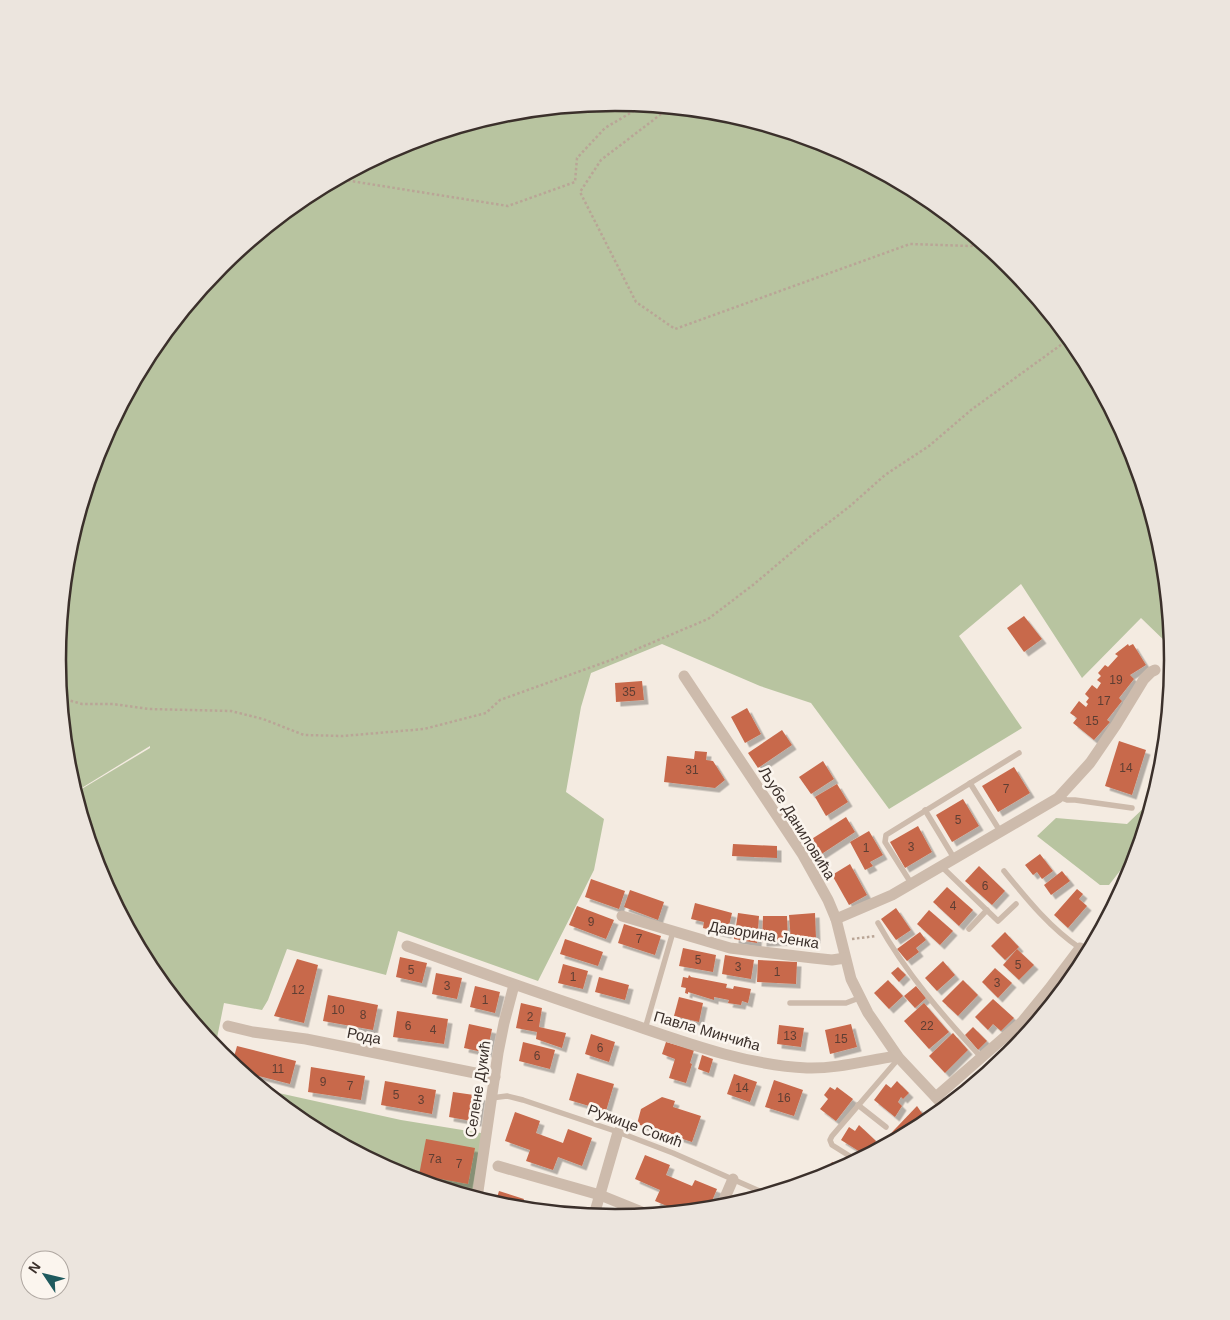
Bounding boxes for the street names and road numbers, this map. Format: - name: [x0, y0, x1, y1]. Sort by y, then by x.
- street label: Љубе Даниловића: [756, 763, 839, 883]
- street label: Даворина Јенка: [708, 917, 821, 952]
- street label: Павла Минчића: [652, 1007, 763, 1054]
- street label: Рода: [346, 1024, 383, 1047]
- street label: Селене Дукић: [461, 1039, 494, 1139]
- street label: Ружице Сокић: [586, 1101, 685, 1151]

